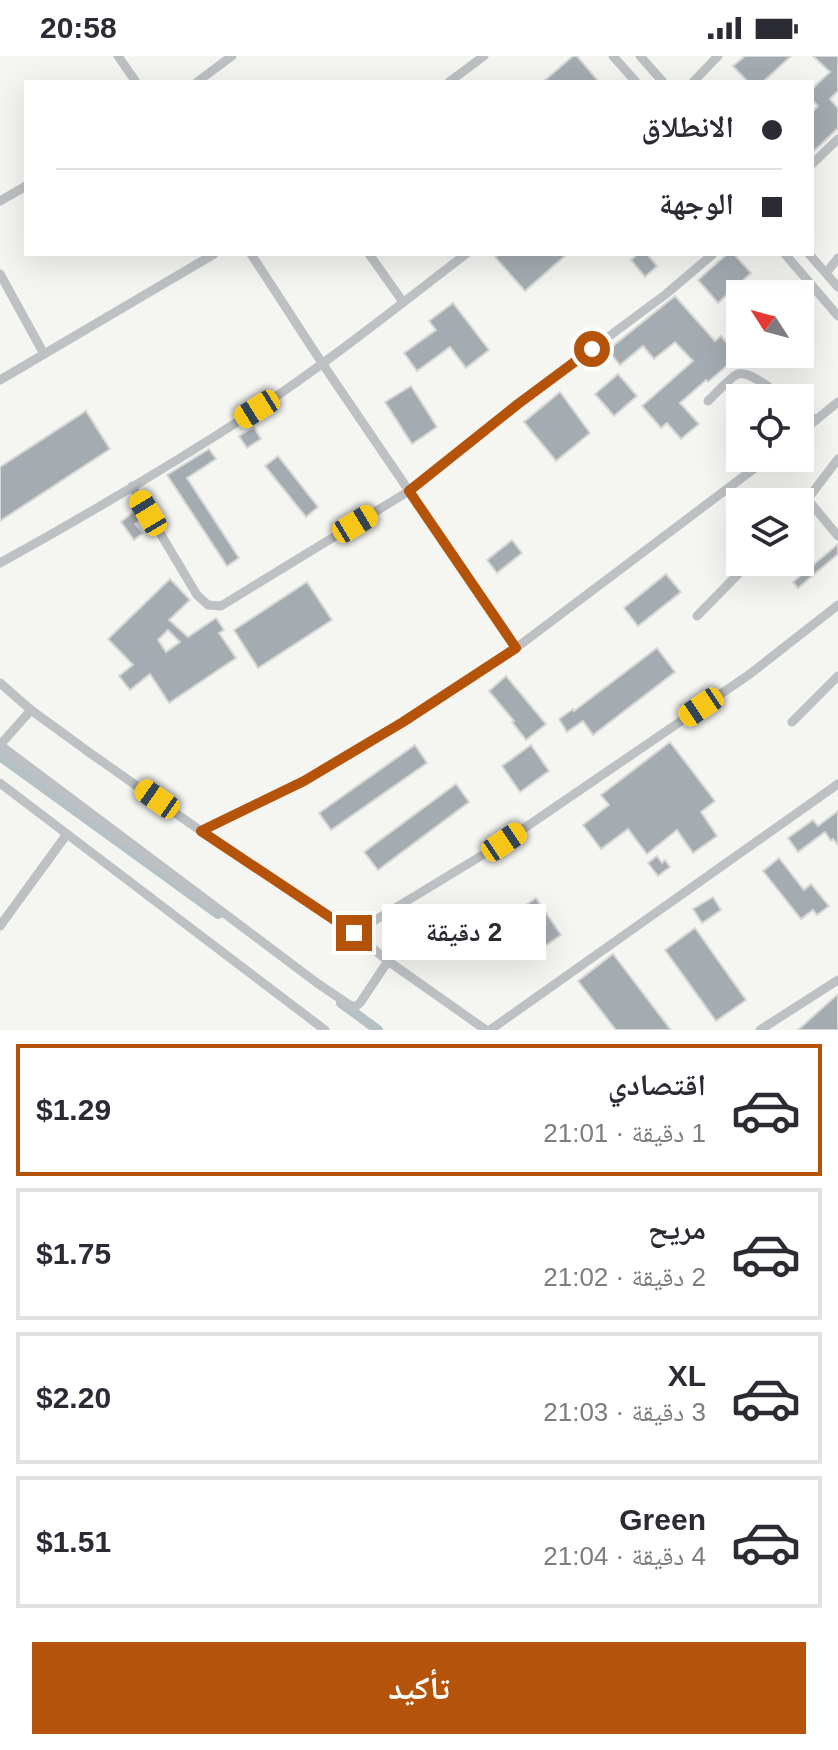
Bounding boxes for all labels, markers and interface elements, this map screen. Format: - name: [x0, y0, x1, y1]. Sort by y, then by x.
- text: 20:58: [40, 11, 117, 44]
- text: الانطلاق: [641, 110, 734, 143]
- text: الوجهة: [659, 187, 734, 220]
- north arrow: [726, 280, 814, 368]
- map controls: [726, 280, 814, 576]
- route start: [574, 331, 610, 367]
- button: locate: [726, 384, 814, 472]
- car: [230, 386, 284, 432]
- car: [125, 486, 171, 540]
- button: layers: [726, 488, 814, 576]
- car: [328, 501, 382, 547]
- car: [674, 684, 728, 730]
- car: [130, 775, 184, 823]
- car: [477, 819, 531, 865]
- callout: 2 دقيقة: [382, 905, 546, 961]
- route end: [336, 915, 372, 951]
- text: 2 دقيقة: [426, 917, 502, 947]
- text: اقتصادي: [608, 1068, 706, 1101]
- icon: car: [730, 1074, 802, 1146]
- text: $1.29: [36, 1093, 111, 1126]
- text: 1 دقيقة · 21:01: [543, 1118, 706, 1148]
- text: مريح: [648, 1212, 706, 1245]
- icon: car: [730, 1218, 802, 1290]
- text: $1.75: [36, 1237, 111, 1270]
- text: 2 دقيقة · 21:02: [543, 1262, 706, 1292]
- text: XL: [668, 1359, 706, 1392]
- icon: car: [730, 1362, 802, 1434]
- text: $2.20: [36, 1381, 111, 1414]
- text: 3 دقيقة · 21:03: [543, 1397, 706, 1427]
- text: Green: [619, 1503, 706, 1536]
- icon: car: [730, 1506, 802, 1578]
- text: $1.51: [36, 1525, 111, 1558]
- text: 4 دقيقة · 21:04: [543, 1541, 706, 1571]
- button: تأكيد: [32, 1642, 806, 1734]

